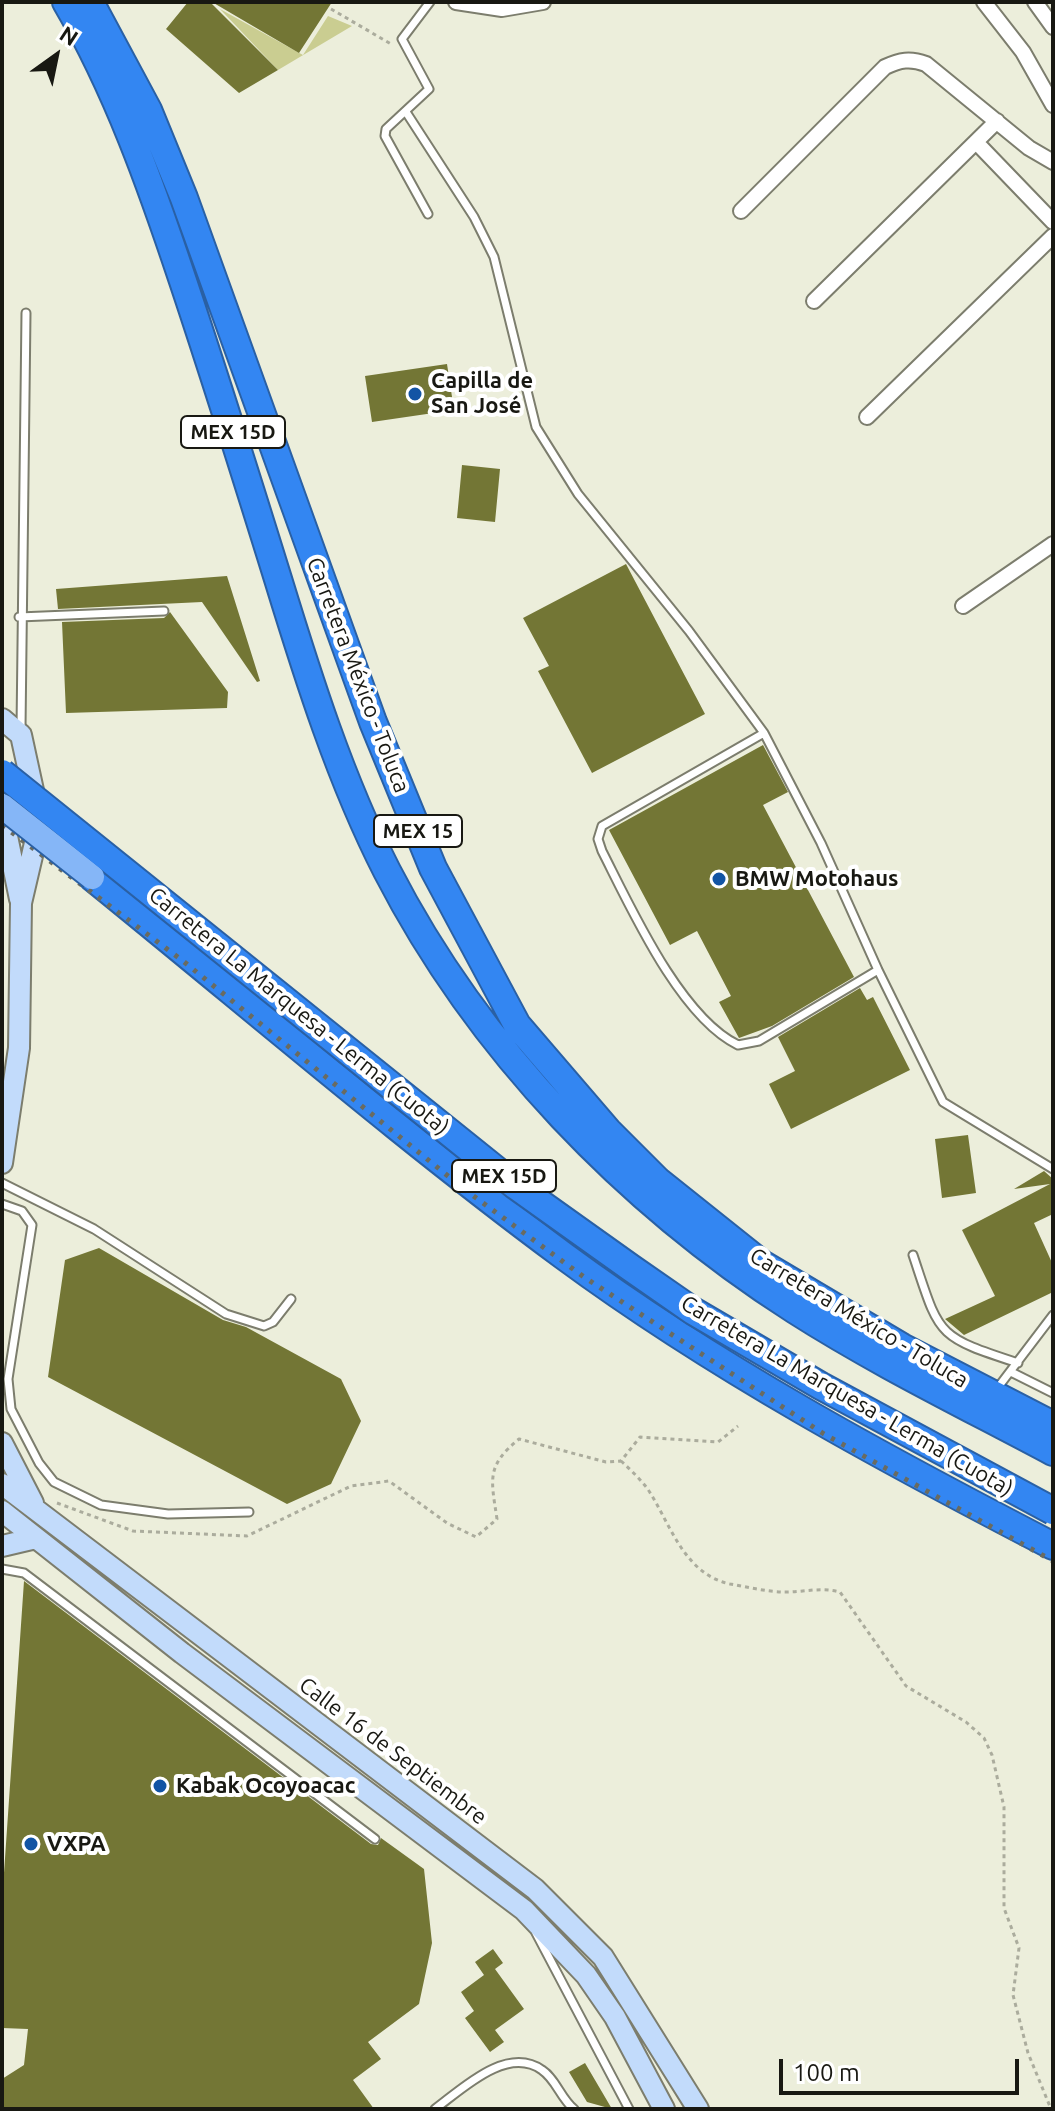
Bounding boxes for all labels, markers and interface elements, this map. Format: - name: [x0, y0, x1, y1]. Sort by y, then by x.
- north arrow: [16, 16, 96, 96]
- text: N: [56, 20, 83, 50]
- place label: Capilla de San José: [431, 368, 533, 420]
- marker: Capilla de San José: [406, 385, 424, 403]
- road number: MEX 15D: [181, 416, 285, 448]
- street label: Carretera México - Toluca: [301, 554, 415, 796]
- road number: MEX 15: [374, 815, 462, 847]
- place label: BMW Motohaus: [735, 866, 898, 892]
- marker: BMW Motohaus: [710, 870, 728, 888]
- street label: Carretera La Marquesa - Lerma (Cuota): [143, 881, 455, 1141]
- road number: MEX 15D: [452, 1160, 556, 1192]
- street label: Carretera México - Toluca: [745, 1242, 973, 1394]
- street label: Carretera La Marquesa - Lerma (Cuota): [676, 1290, 1018, 1502]
- street label: Calle 16 de Septiembre: [294, 1672, 492, 1830]
- place label: Kabak Ocoyoacac: [176, 1773, 356, 1799]
- marker: Kabak Ocoyoacac: [151, 1777, 169, 1795]
- place label: VXPA: [47, 1831, 106, 1857]
- marker: VXPA: [22, 1835, 40, 1853]
- scale bar: [783, 2043, 1023, 2093]
- text: 100 m: [793, 2059, 860, 2086]

